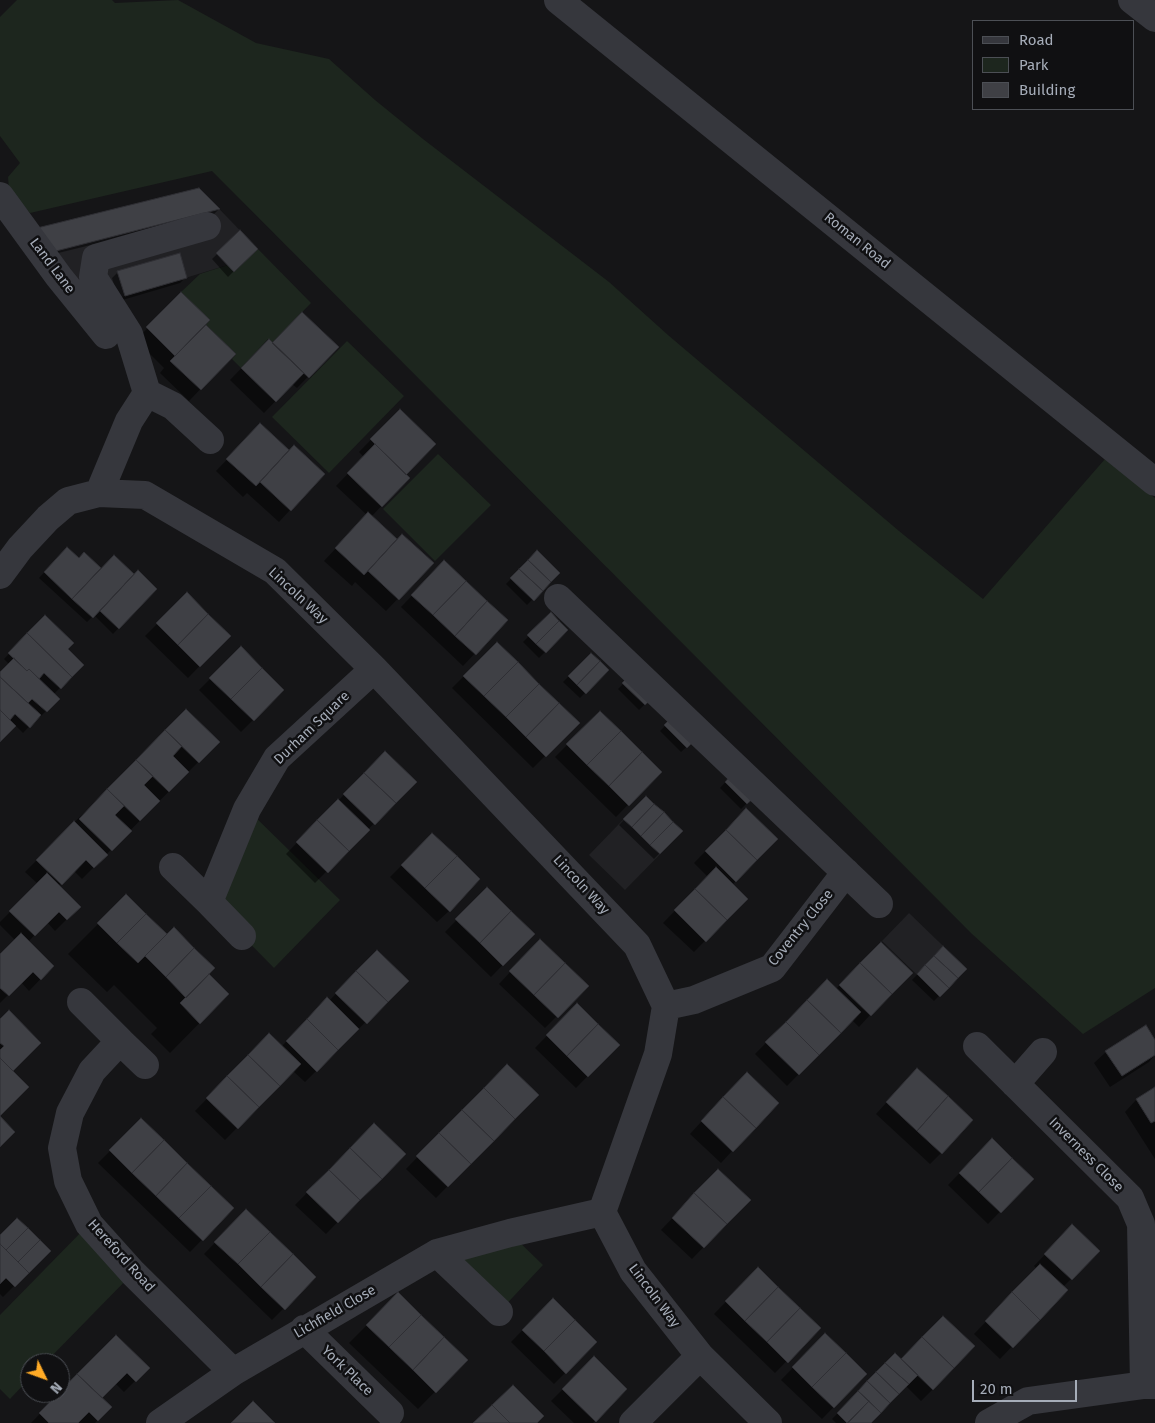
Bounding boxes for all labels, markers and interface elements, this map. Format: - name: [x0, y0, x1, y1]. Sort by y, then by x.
- legend: [972, 20, 1135, 110]
- text: Road: [1019, 31, 1054, 49]
- text: Park: [1019, 56, 1049, 74]
- text: Building: [1019, 81, 1075, 99]
- street label: Roman Road: [821, 209, 893, 273]
- street label: Land Lane: [26, 235, 78, 297]
- street label: Lincoln Way: [265, 564, 331, 628]
- street label: Durham Square: [271, 688, 353, 768]
- street label: Lincoln Way: [549, 852, 613, 918]
- street label: Coventry Close: [765, 886, 837, 970]
- street label: Inverness Close: [1045, 1114, 1127, 1196]
- street label: Hereford Road: [84, 1216, 158, 1296]
- street label: Lincoln Way: [625, 1261, 683, 1331]
- street label: Lichfield Close: [291, 1282, 379, 1342]
- street label: York Place: [318, 1342, 376, 1400]
- north arrow: [20, 1353, 70, 1403]
- scale bar: [975, 1370, 1080, 1402]
- text: N: [46, 1379, 65, 1397]
- text: 20 m: [980, 1380, 1013, 1398]

